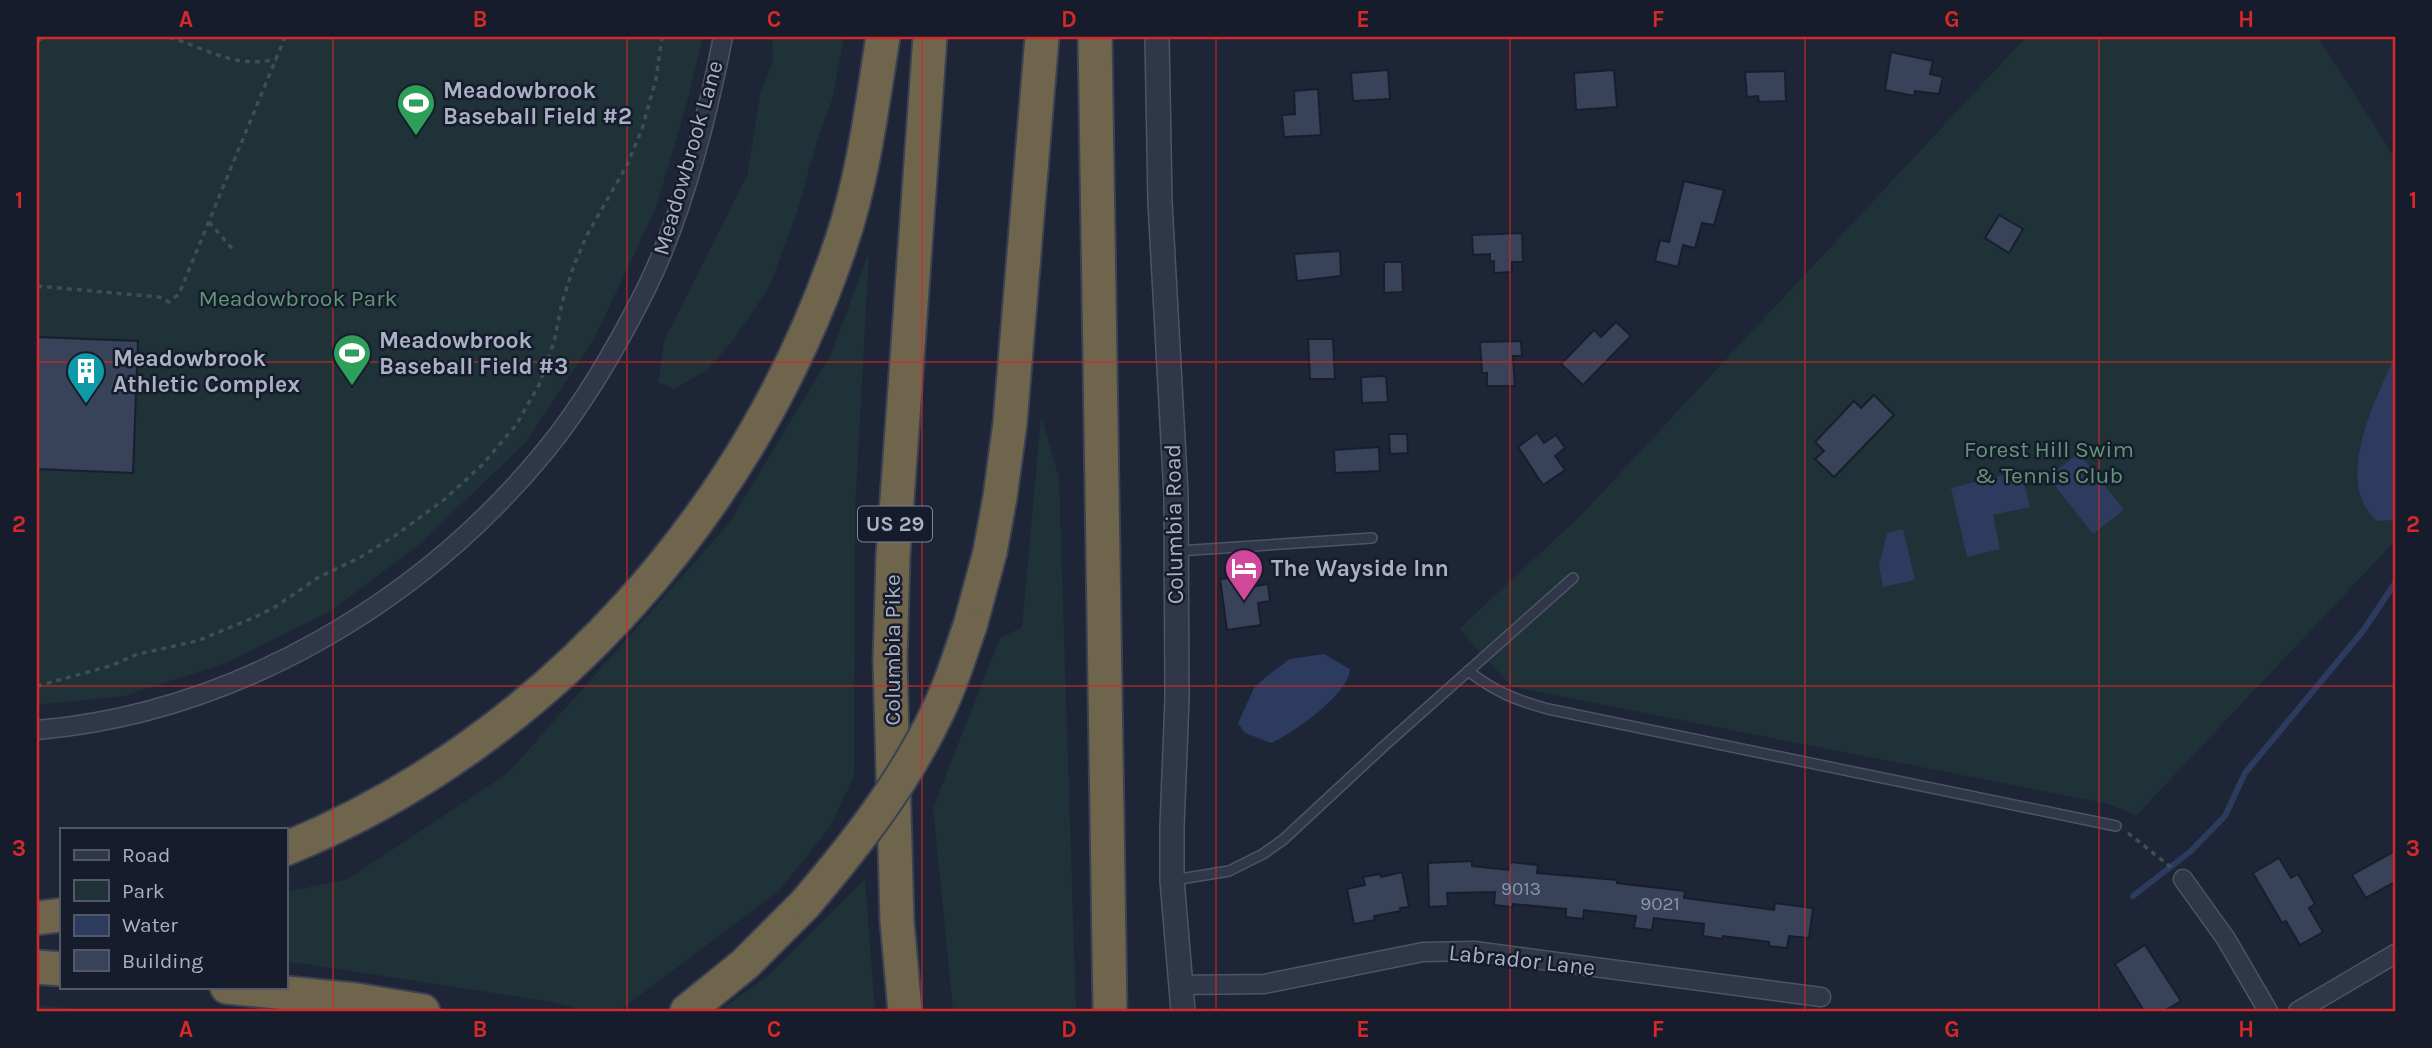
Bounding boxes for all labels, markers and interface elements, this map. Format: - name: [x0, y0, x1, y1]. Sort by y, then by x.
- text: A: [179, 6, 193, 33]
- text: B: [473, 6, 487, 33]
- text: C: [767, 6, 781, 33]
- text: D: [1061, 6, 1077, 33]
- text: E: [1356, 6, 1370, 33]
- text: F: [1652, 6, 1664, 33]
- text: G: [1944, 6, 1960, 33]
- text: H: [2238, 6, 2254, 33]
- street label: Meadowbrook Lane: [647, 57, 729, 259]
- place label: Meadowbrook Baseball Field #2: [443, 77, 632, 130]
- sports icon: Meadowbrook Baseball Field #2: [395, 82, 437, 137]
- text: 1: [15, 187, 23, 214]
- text: 1: [2409, 187, 2417, 214]
- park label: Meadowbrook Park: [199, 285, 398, 312]
- place label: Meadowbrook Baseball Field #3: [379, 327, 568, 380]
- sports icon: Meadowbrook Baseball Field #3: [331, 332, 373, 387]
- place label: Meadowbrook Athletic Complex: [113, 345, 300, 398]
- building icon: Meadowbrook Athletic Complex: [65, 350, 107, 405]
- park label: Forest Hill Swim & Tennis Club: [1964, 436, 2134, 489]
- street label: Columbia Road: [1159, 444, 1189, 604]
- road number: US 29: [858, 506, 932, 542]
- text: 2: [12, 511, 26, 538]
- text: 2: [2406, 511, 2420, 538]
- hotel icon: The Wayside Inn: [1223, 547, 1265, 602]
- place label: The Wayside Inn: [1271, 555, 1449, 582]
- street label: Columbia Pike: [879, 574, 906, 726]
- legend: [60, 828, 287, 988]
- text: 3: [12, 835, 26, 862]
- text: 3: [2406, 835, 2420, 862]
- text: Road: [122, 843, 170, 867]
- house number: 9013: [1501, 878, 1541, 900]
- text: Park: [122, 879, 165, 903]
- house number: 9021: [1640, 893, 1680, 915]
- text: Water: [122, 913, 178, 937]
- street label: Labrador Lane: [1447, 939, 1597, 981]
- text: Building: [122, 949, 203, 973]
- text: A: [179, 1016, 193, 1043]
- text: B: [473, 1016, 487, 1043]
- text: C: [767, 1016, 781, 1043]
- text: D: [1061, 1016, 1077, 1043]
- text: E: [1356, 1016, 1370, 1043]
- text: F: [1652, 1016, 1664, 1043]
- text: G: [1944, 1016, 1960, 1043]
- text: H: [2238, 1016, 2254, 1043]

